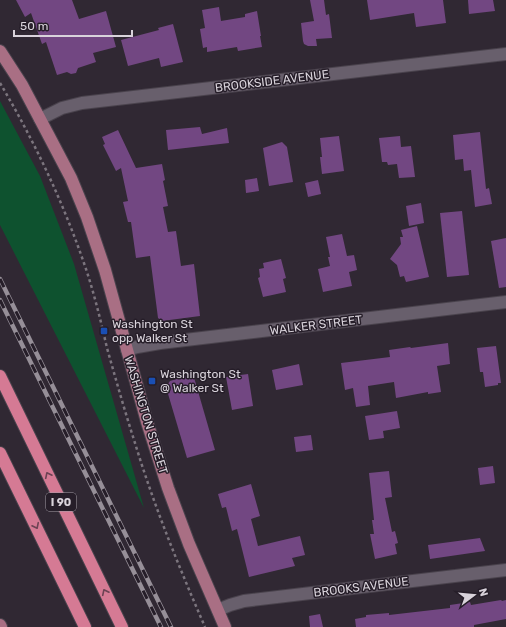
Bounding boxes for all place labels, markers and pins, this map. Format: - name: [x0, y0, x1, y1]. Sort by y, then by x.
- place label: Washington St opp Walker St: [112, 317, 193, 345]
- marker: Washington St opp Walker St: [99, 326, 109, 336]
- place label: Washington St @ Walker St: [160, 367, 241, 395]
- marker: Washington St @ Walker St: [147, 376, 157, 386]

